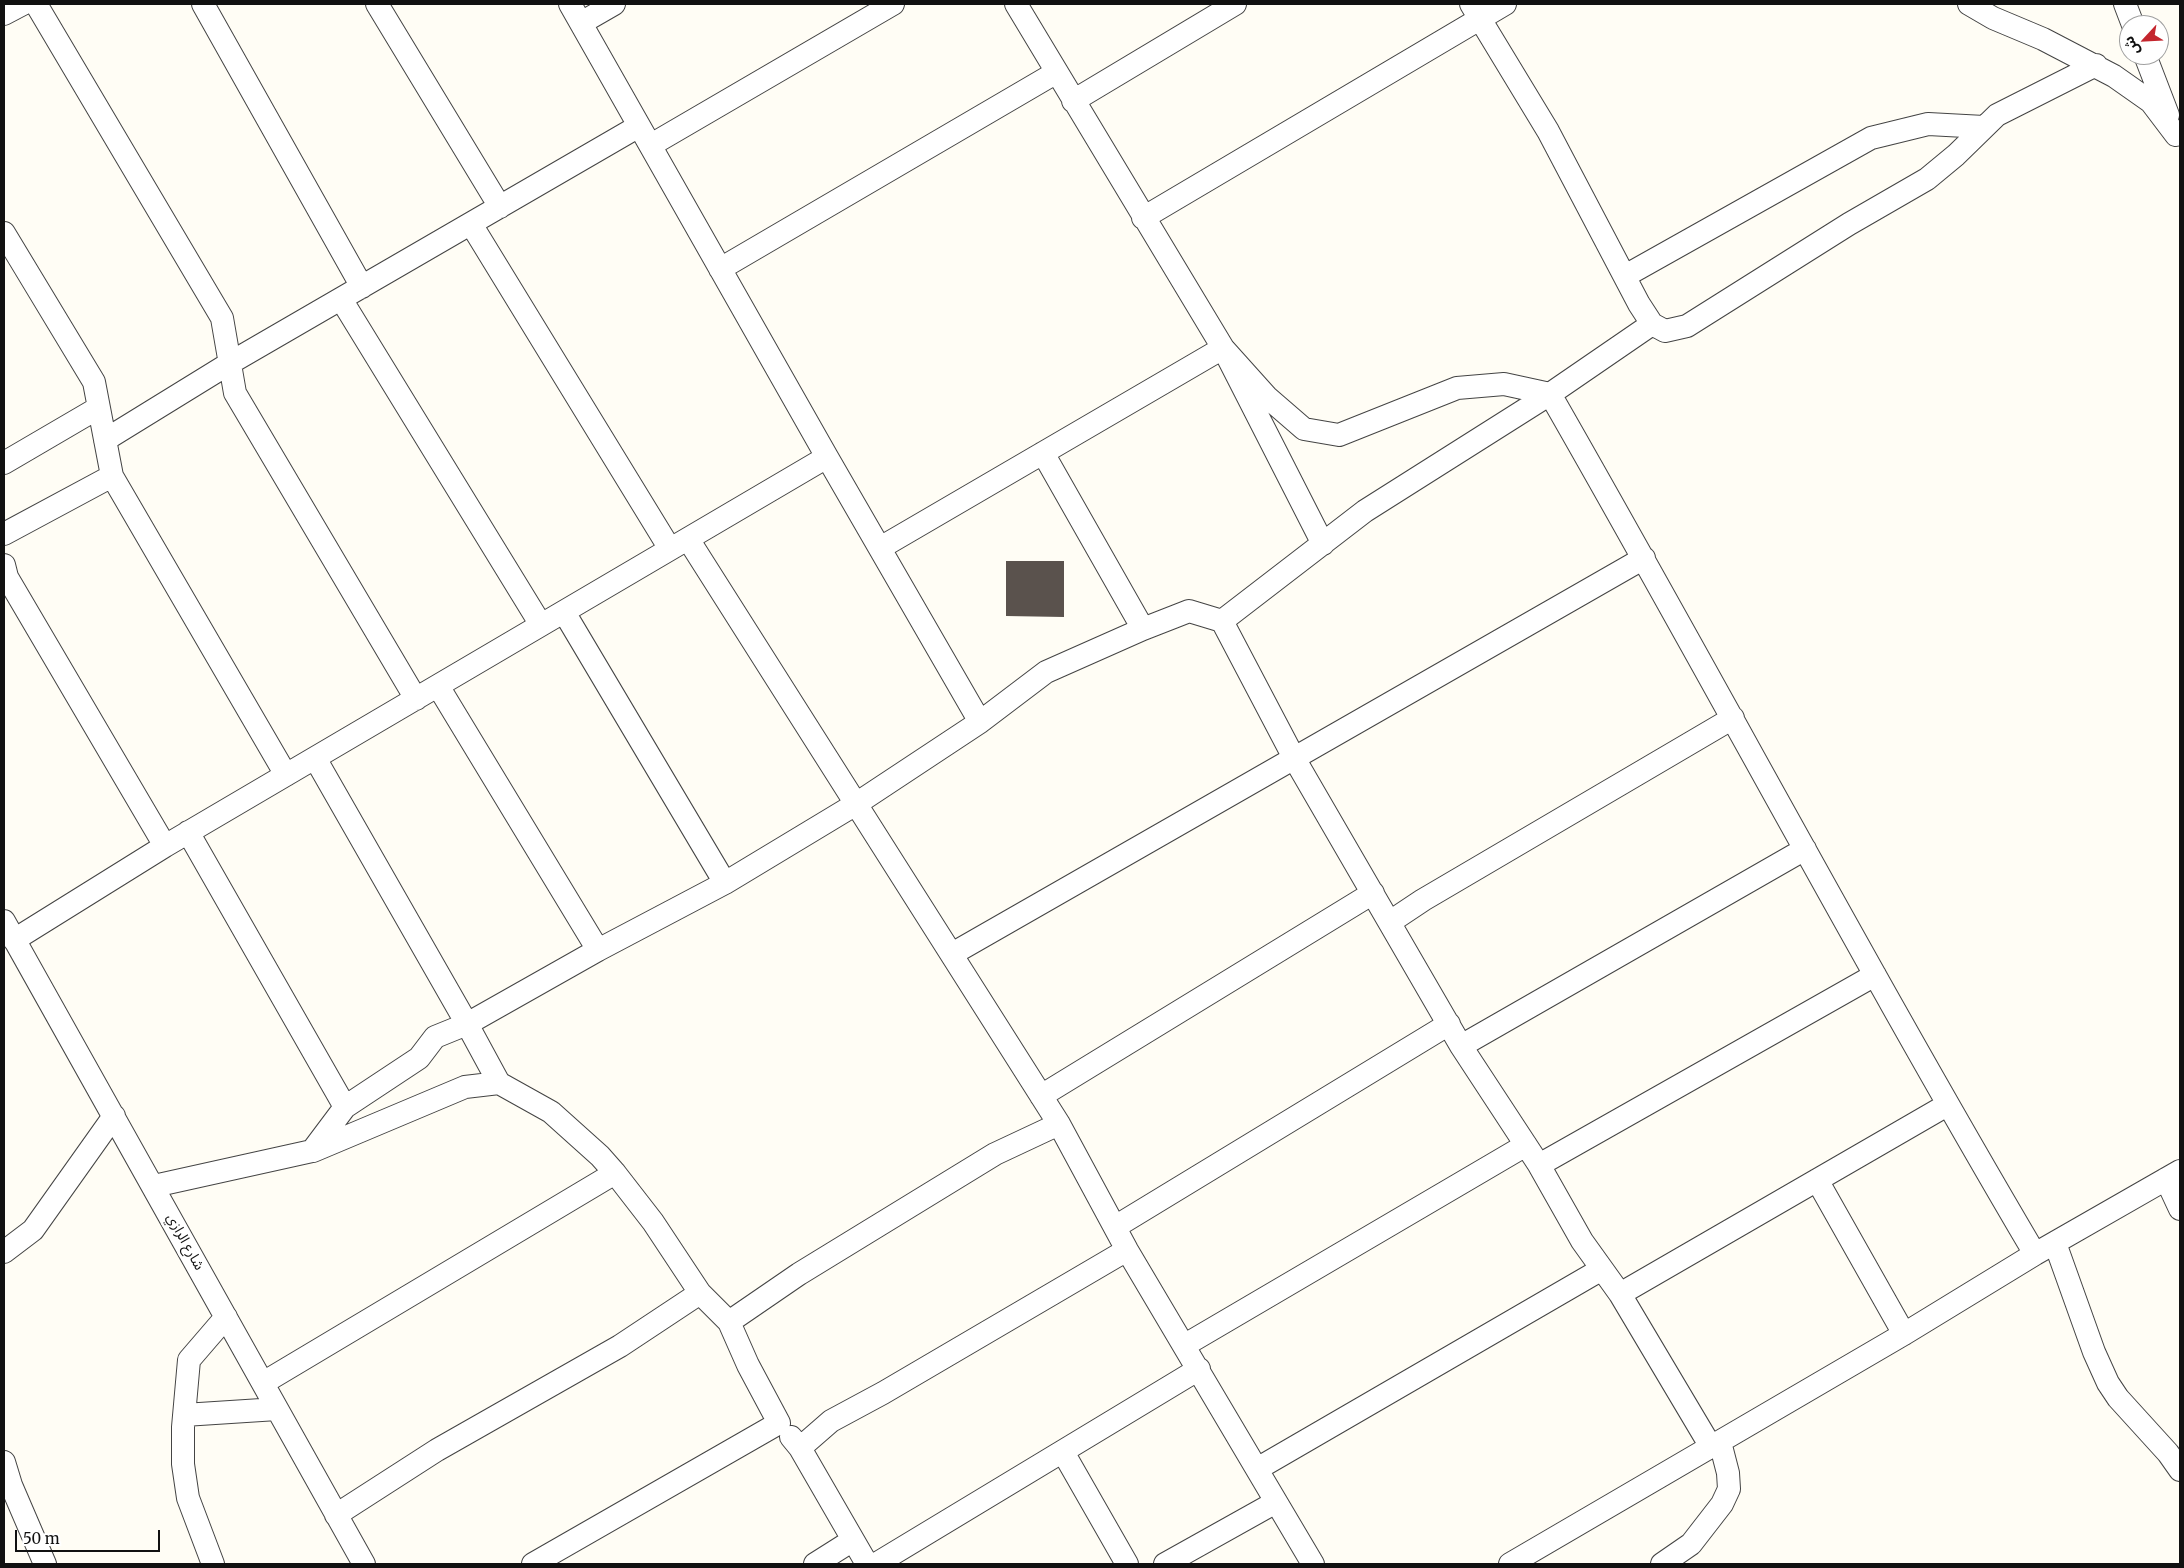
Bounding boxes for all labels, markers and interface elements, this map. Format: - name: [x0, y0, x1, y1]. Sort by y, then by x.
- north arrow: [2119, 15, 2169, 65]
- text: ش: [2119, 33, 2144, 58]
- street label: شارع الرازي: [163, 1211, 207, 1273]
- scale bar: [18, 1520, 162, 1552]
- text: 50 m: [23, 1529, 60, 1548]

